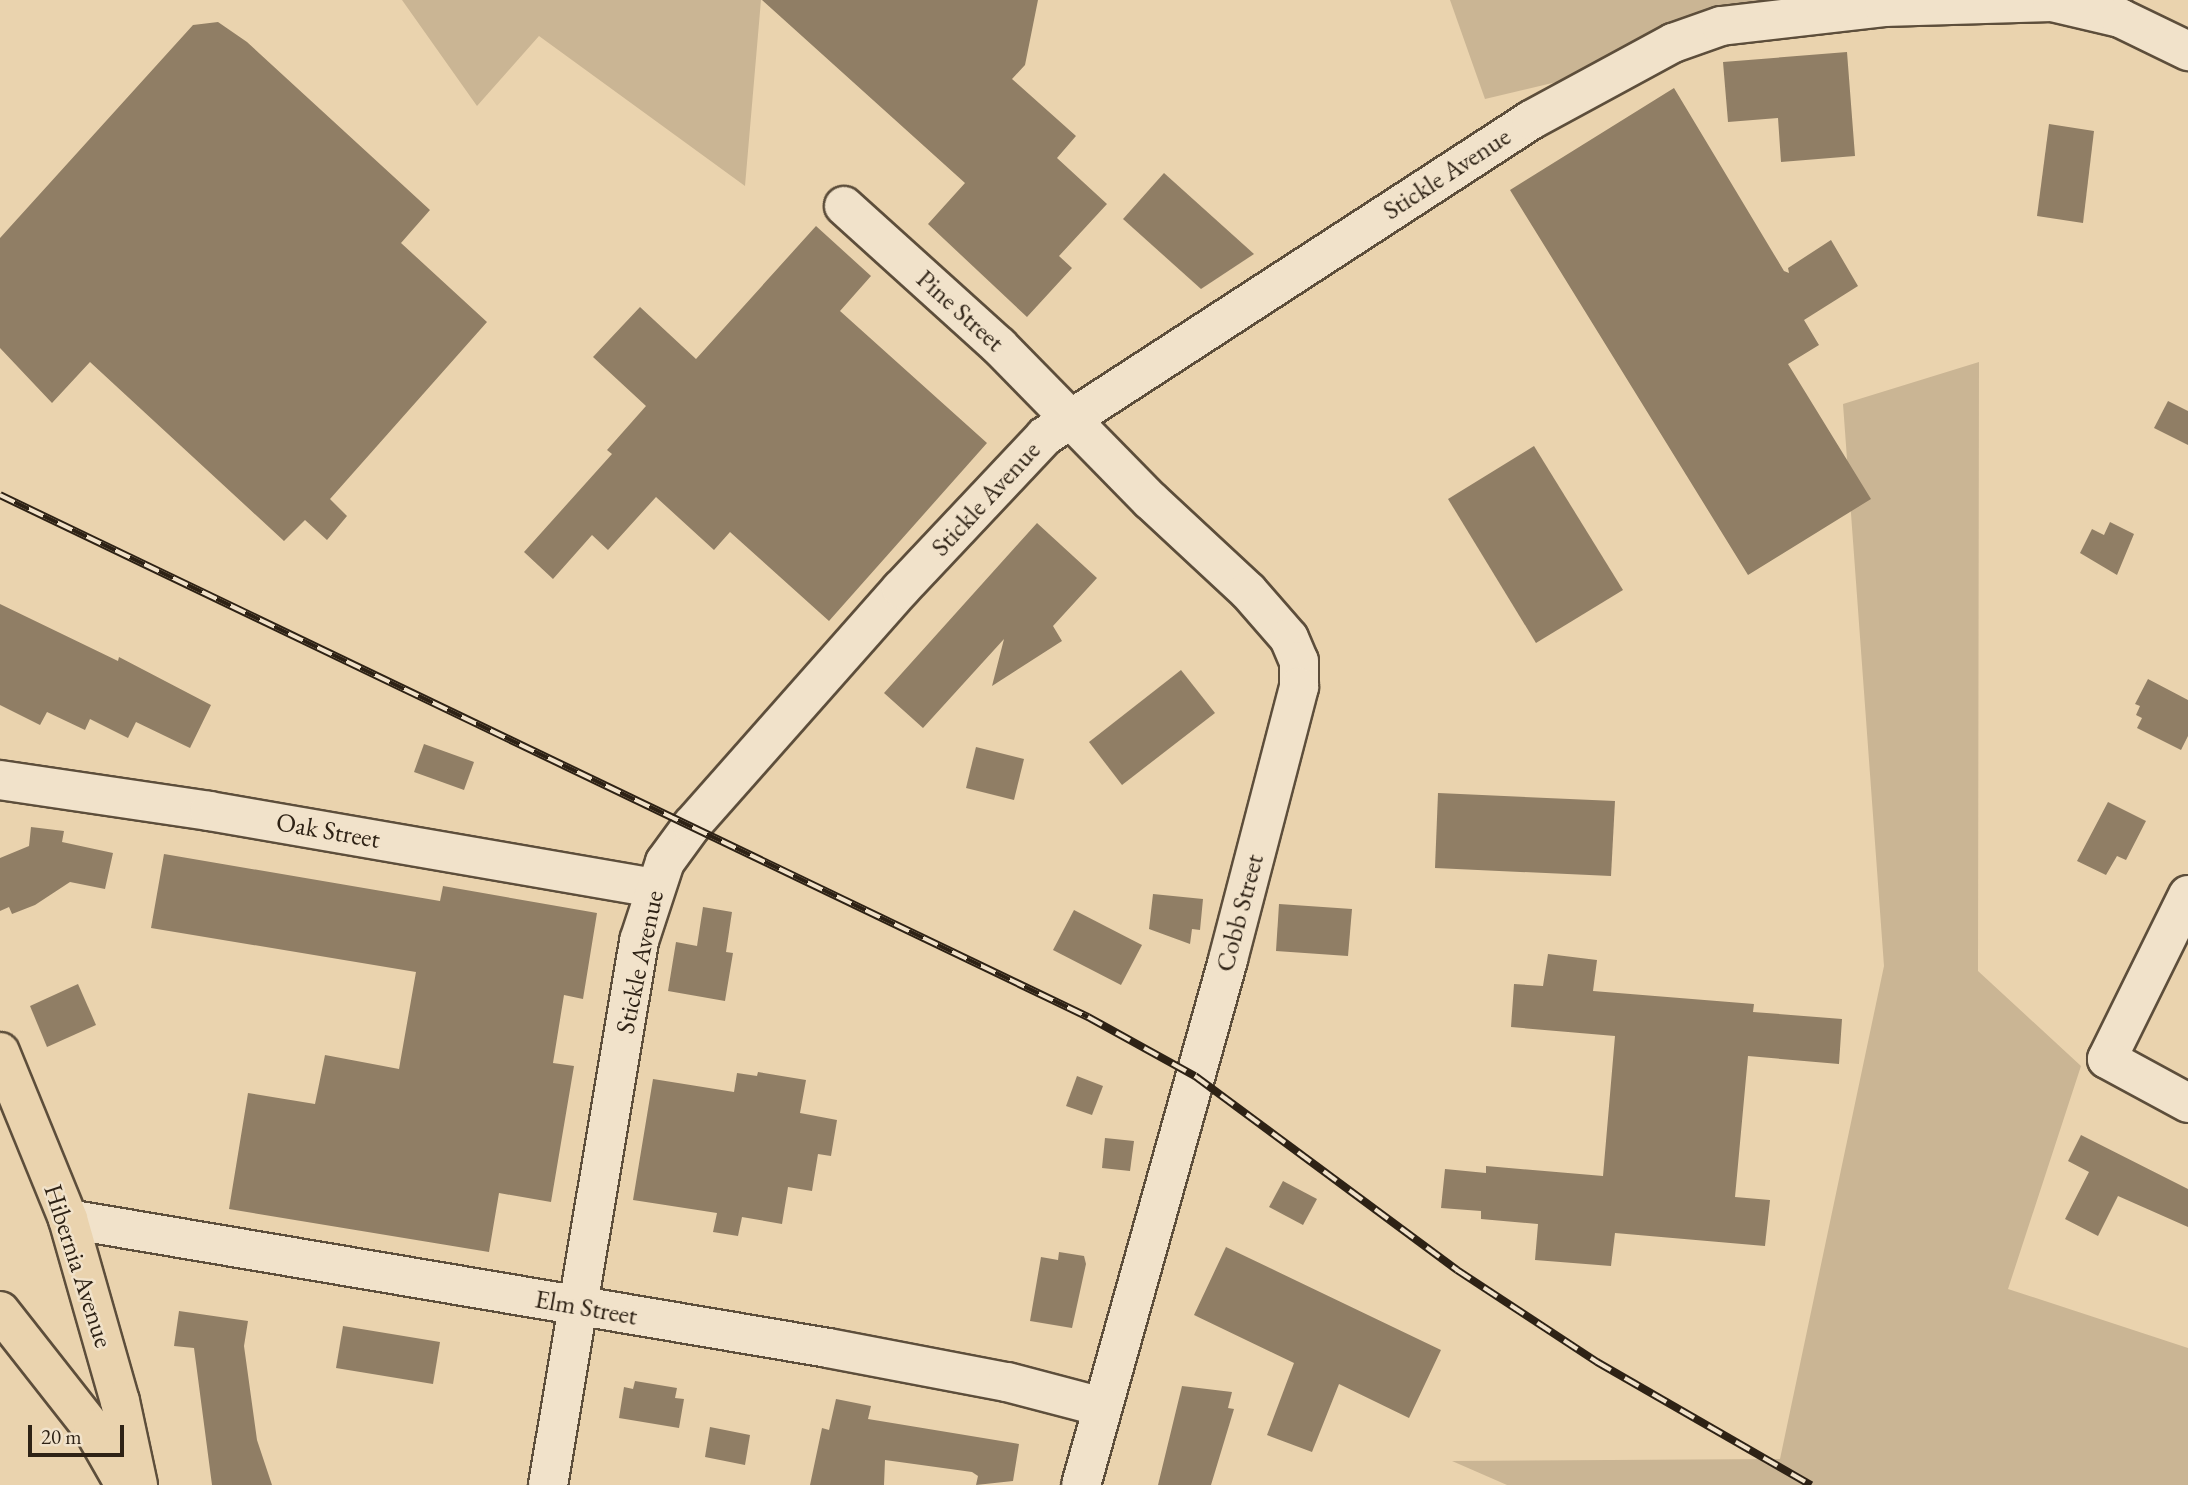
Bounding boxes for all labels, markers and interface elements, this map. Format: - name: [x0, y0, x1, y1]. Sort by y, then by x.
- street label: Stickle Avenue: [1377, 121, 1517, 227]
- street label: Pine Street: [910, 264, 1010, 358]
- street label: Stickle Avenue: [925, 435, 1047, 563]
- street label: Oak Street: [274, 807, 382, 855]
- street label: Cobb Street: [1209, 851, 1271, 975]
- street label: Stickle Avenue: [610, 888, 670, 1036]
- street label: Hibernia Avenue: [37, 1180, 119, 1352]
- street label: Elm Street: [532, 1284, 640, 1332]
- scale bar: [32, 1412, 128, 1456]
- text: 20 m: [41, 1423, 82, 1450]

